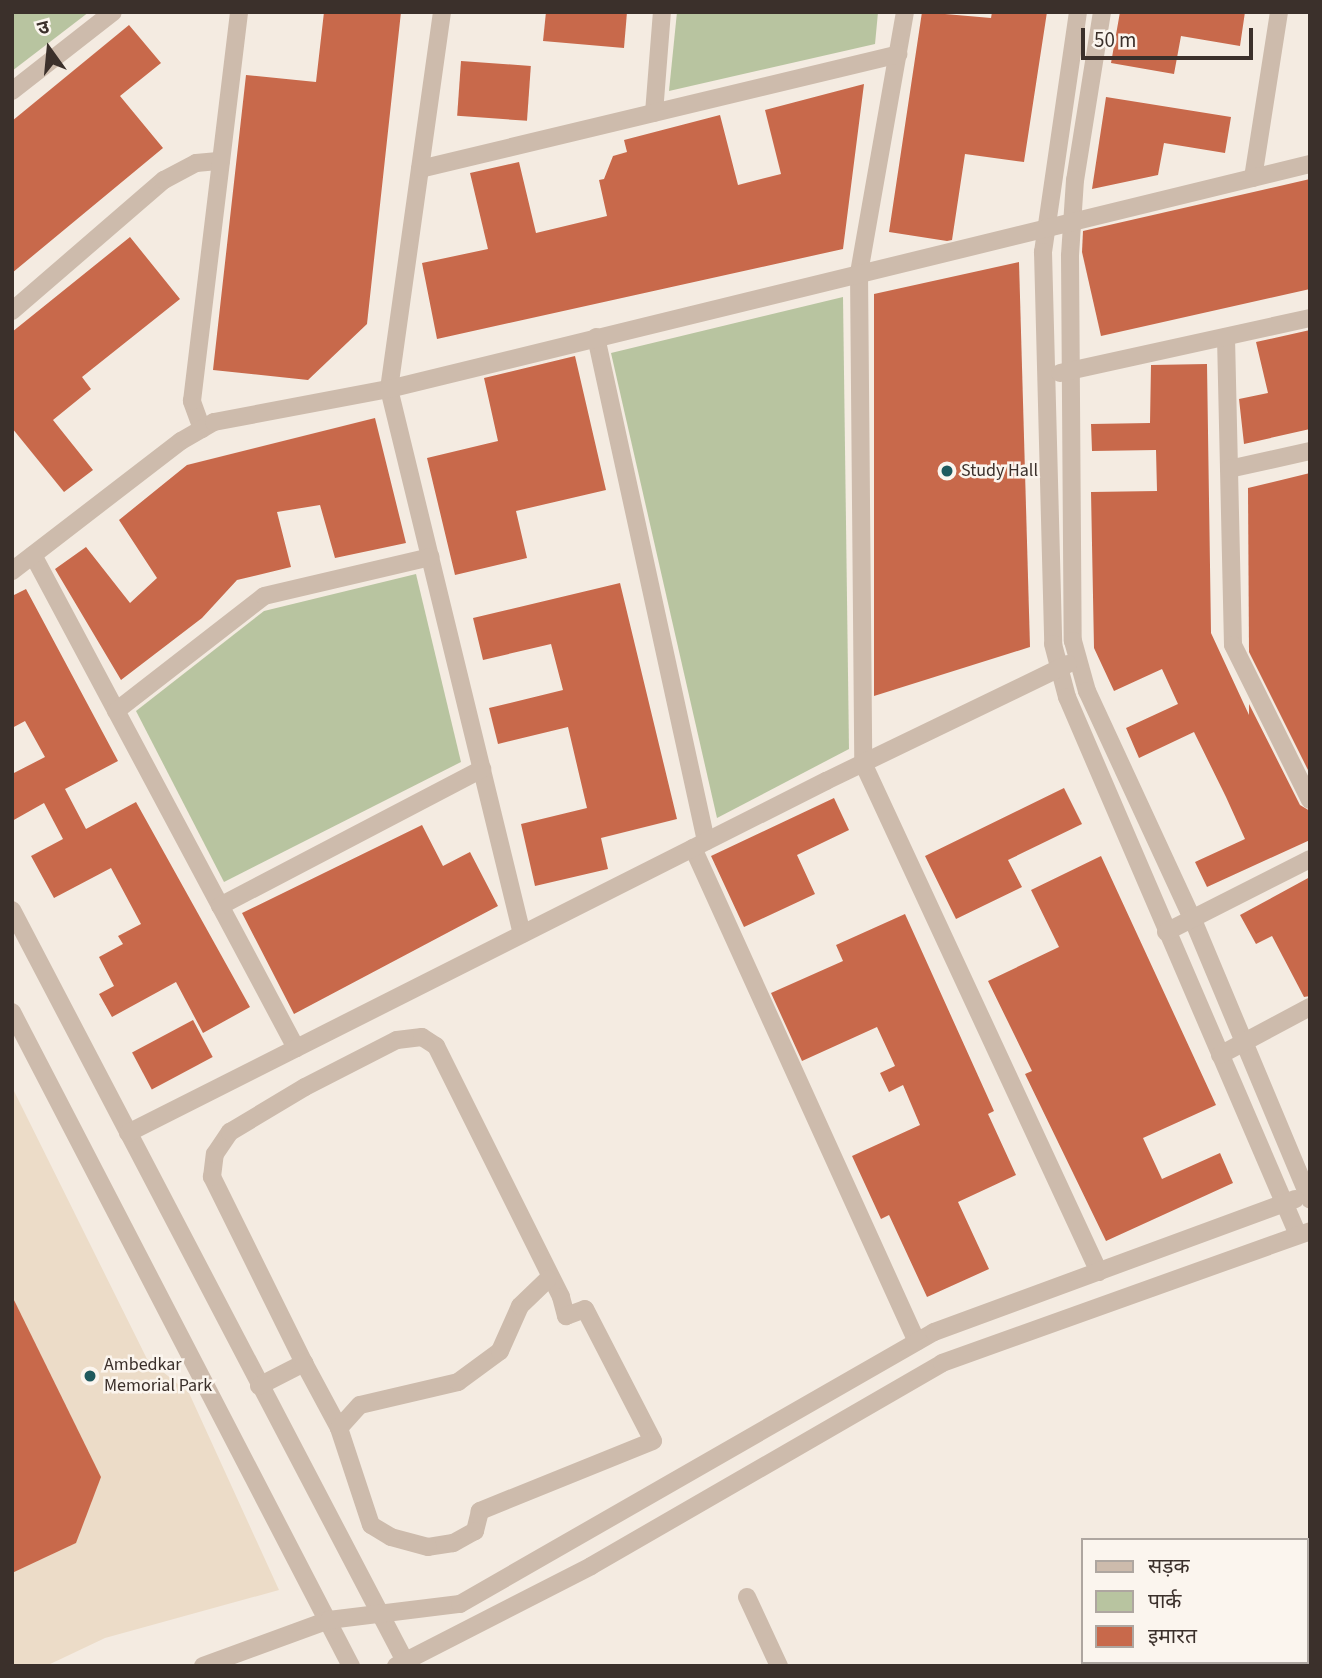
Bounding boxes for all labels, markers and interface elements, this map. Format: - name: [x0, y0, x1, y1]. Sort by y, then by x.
- north arrow: [14, 14, 84, 84]
- text: उ: [35, 14, 52, 43]
- scale bar: [1084, 14, 1256, 58]
- text: 50 m: [1094, 25, 1136, 55]
- place label: Study Hall: [961, 460, 1038, 482]
- marker: Study Hall: [939, 463, 955, 479]
- place label: Ambedkar Memorial Park: [104, 1355, 212, 1398]
- marker: Ambedkar Memorial Park: [82, 1368, 98, 1384]
- legend: [1080, 1538, 1308, 1664]
- text: सड़क: [1148, 1551, 1190, 1581]
- text: पार्क: [1148, 1586, 1182, 1616]
- text: इमारत: [1148, 1621, 1197, 1651]

